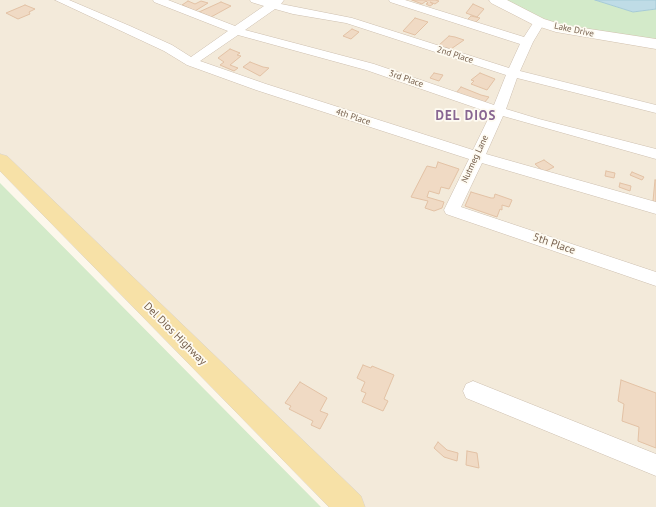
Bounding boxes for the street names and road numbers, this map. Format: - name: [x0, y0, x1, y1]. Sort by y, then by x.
- street label: Lake Drive: [553, 21, 595, 39]
- street label: 2nd Place: [435, 44, 475, 66]
- street label: 3rd Place: [387, 68, 425, 90]
- street label: 4th Place: [334, 106, 372, 128]
- street label: Nutmeg Lane: [459, 133, 491, 185]
- street label: 5th Place: [531, 231, 577, 257]
- street label: Del Dios Highway: [141, 300, 209, 368]

